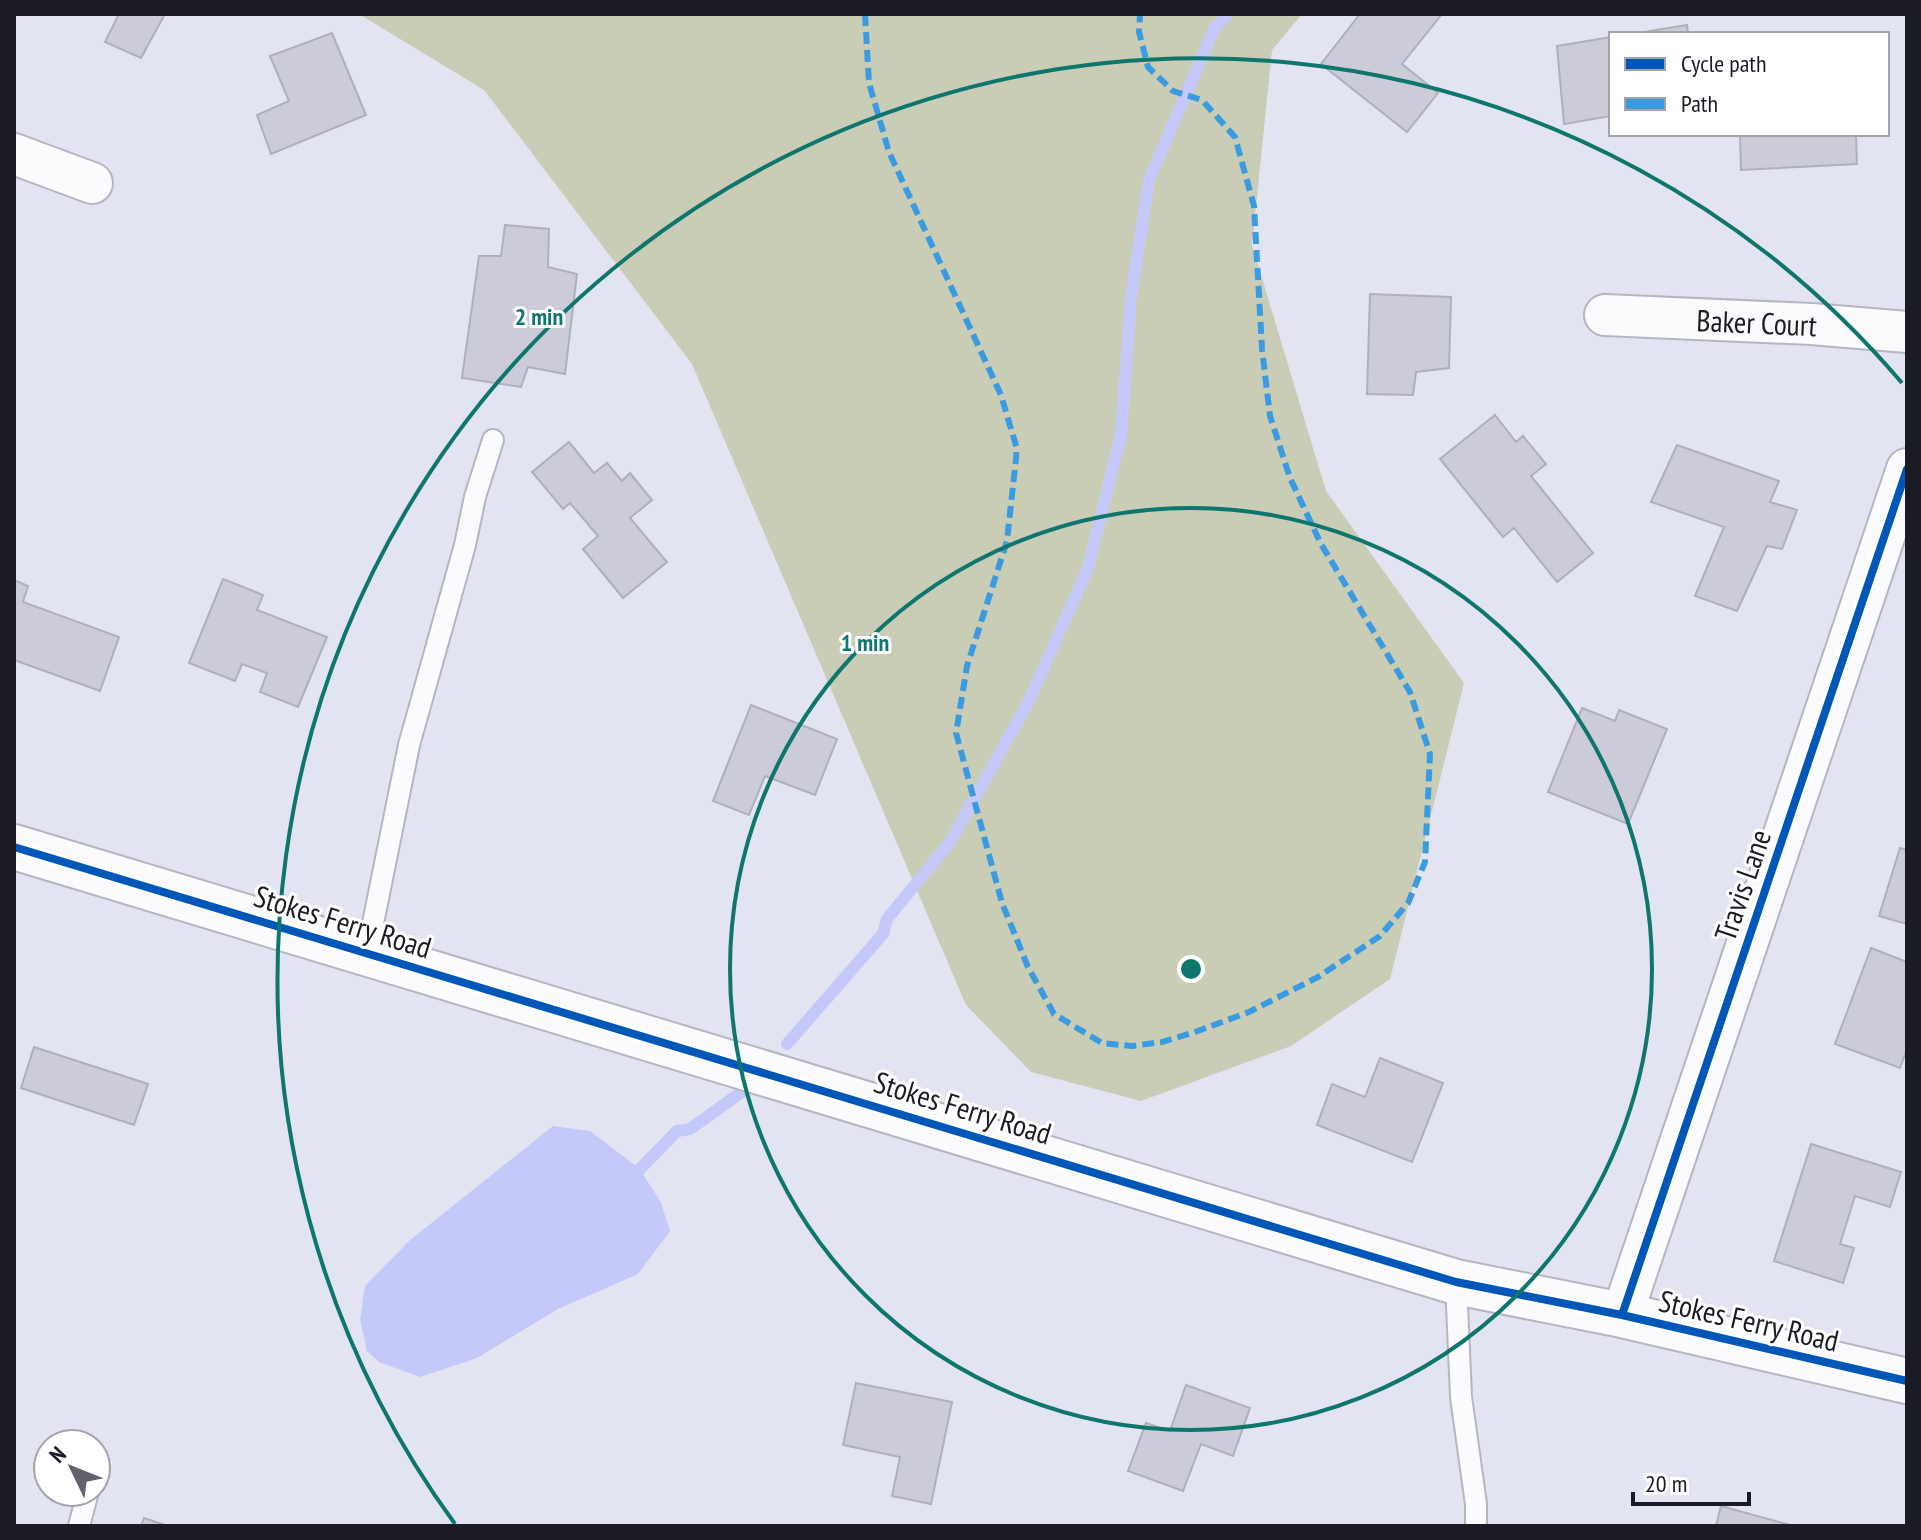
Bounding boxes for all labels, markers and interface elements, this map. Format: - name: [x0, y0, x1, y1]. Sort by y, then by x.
- legend: [1609, 32, 1889, 136]
- text: Cycle path: [1681, 48, 1767, 79]
- text: Path: [1681, 88, 1718, 119]
- street label: Baker Court: [1696, 300, 1819, 344]
- text: 2 min: [515, 301, 563, 332]
- text: 1 min: [841, 627, 889, 658]
- street label: Travis Lane: [1705, 824, 1779, 946]
- street label: Stokes Ferry Road: [250, 876, 436, 966]
- centre of rings: [1177, 955, 1205, 983]
- street label: Stokes Ferry Road: [870, 1062, 1056, 1152]
- street label: Stokes Ferry Road: [1655, 1280, 1843, 1360]
- north arrow: [32, 1428, 112, 1508]
- text: N: [43, 1440, 72, 1468]
- scale bar: [1633, 1456, 1749, 1506]
- text: 20 m: [1645, 1468, 1687, 1499]

